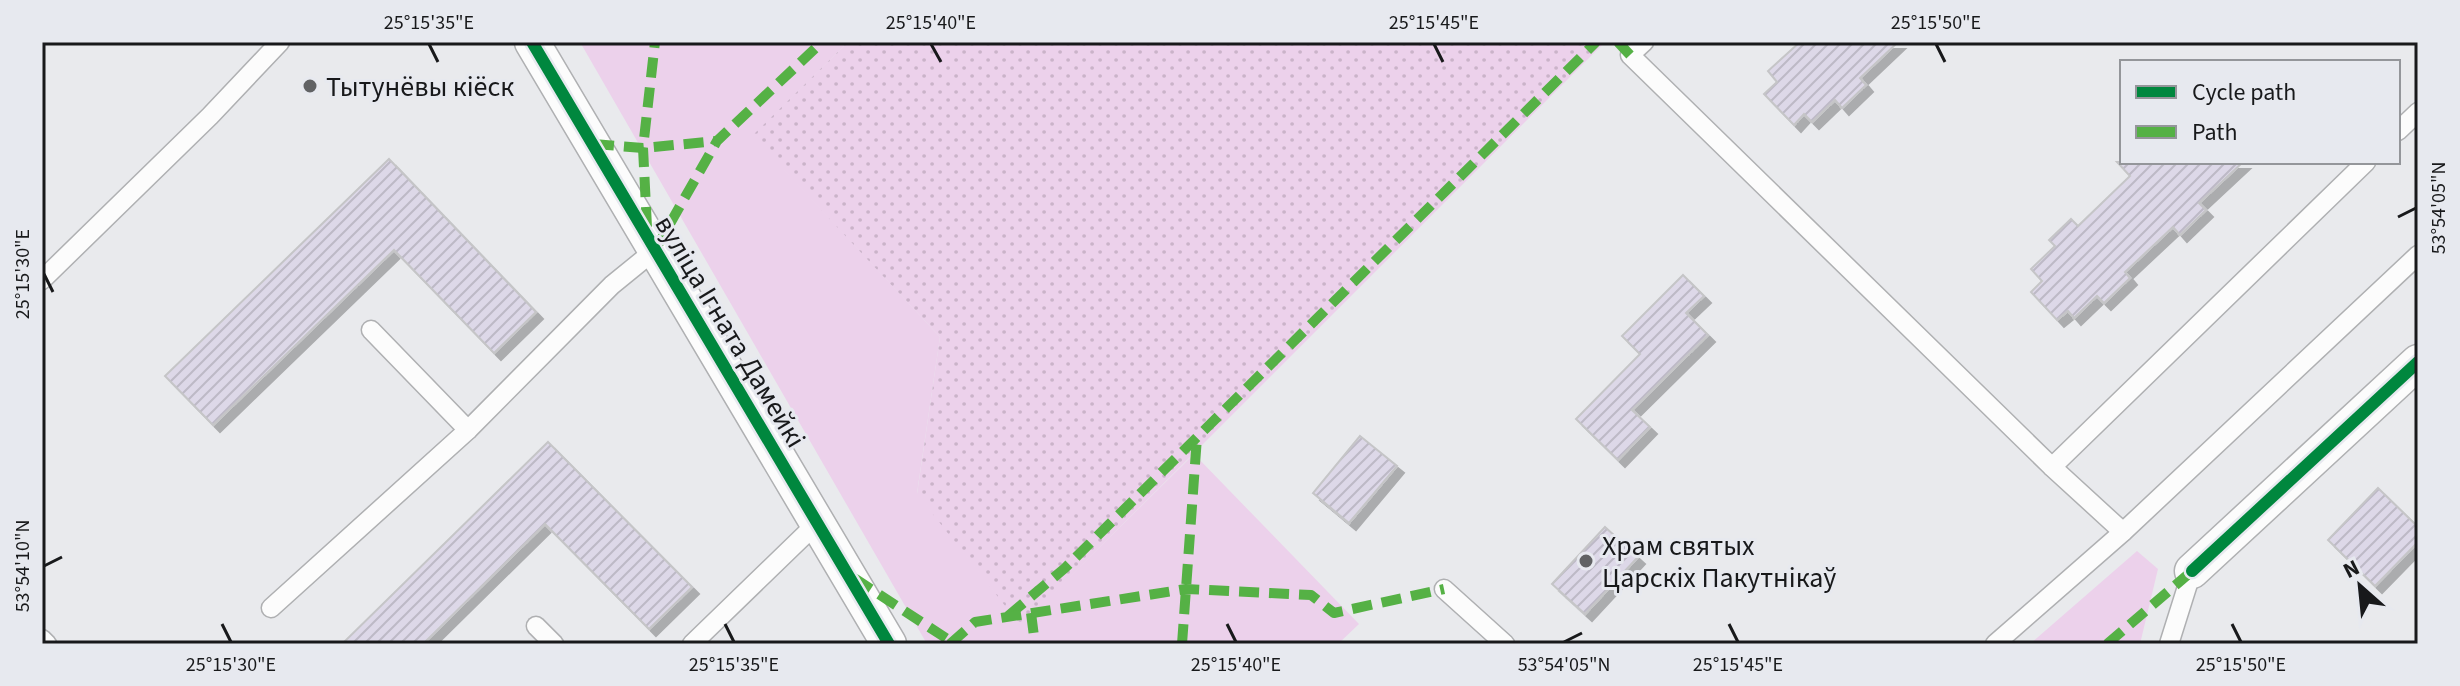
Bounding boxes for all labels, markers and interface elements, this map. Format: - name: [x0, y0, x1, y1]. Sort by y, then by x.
- text: 25°15'35"E: [384, 9, 474, 37]
- text: 25°15'40"E: [886, 9, 976, 37]
- text: 25°15'45"E: [1389, 9, 1479, 37]
- text: 25°15'50"E: [1891, 9, 1981, 37]
- legend: [2120, 60, 2400, 164]
- place label: Тытунёвы кіёск: [326, 67, 514, 107]
- text: Cycle path: [2192, 75, 2296, 110]
- marker: Тытунёвы кіёск: [301, 77, 319, 95]
- text: Path: [2192, 115, 2238, 150]
- text: 53°54'05"N: [2425, 162, 2453, 254]
- street label: вуліца Ігната Дамейкі: [645, 208, 816, 455]
- text: 25°15'30"E: [9, 229, 37, 319]
- text: 53°54'10"N: [9, 520, 37, 612]
- place label: Храм святых Царскіх Пакутнікаў: [1602, 526, 1836, 598]
- north arrow: [2320, 546, 2400, 626]
- text: N: [2338, 551, 2365, 587]
- marker: Храм святых Царскіх Пакутнікаў: [1577, 552, 1595, 570]
- text: 25°15'30"E: [186, 651, 276, 679]
- text: 25°15'35"E: [689, 651, 779, 679]
- text: 25°15'40"E: [1191, 651, 1281, 679]
- text: 53°54'05"N: [1518, 651, 1610, 679]
- text: 25°15'45"E: [1693, 651, 1783, 679]
- text: 25°15'50"E: [2196, 651, 2286, 679]

